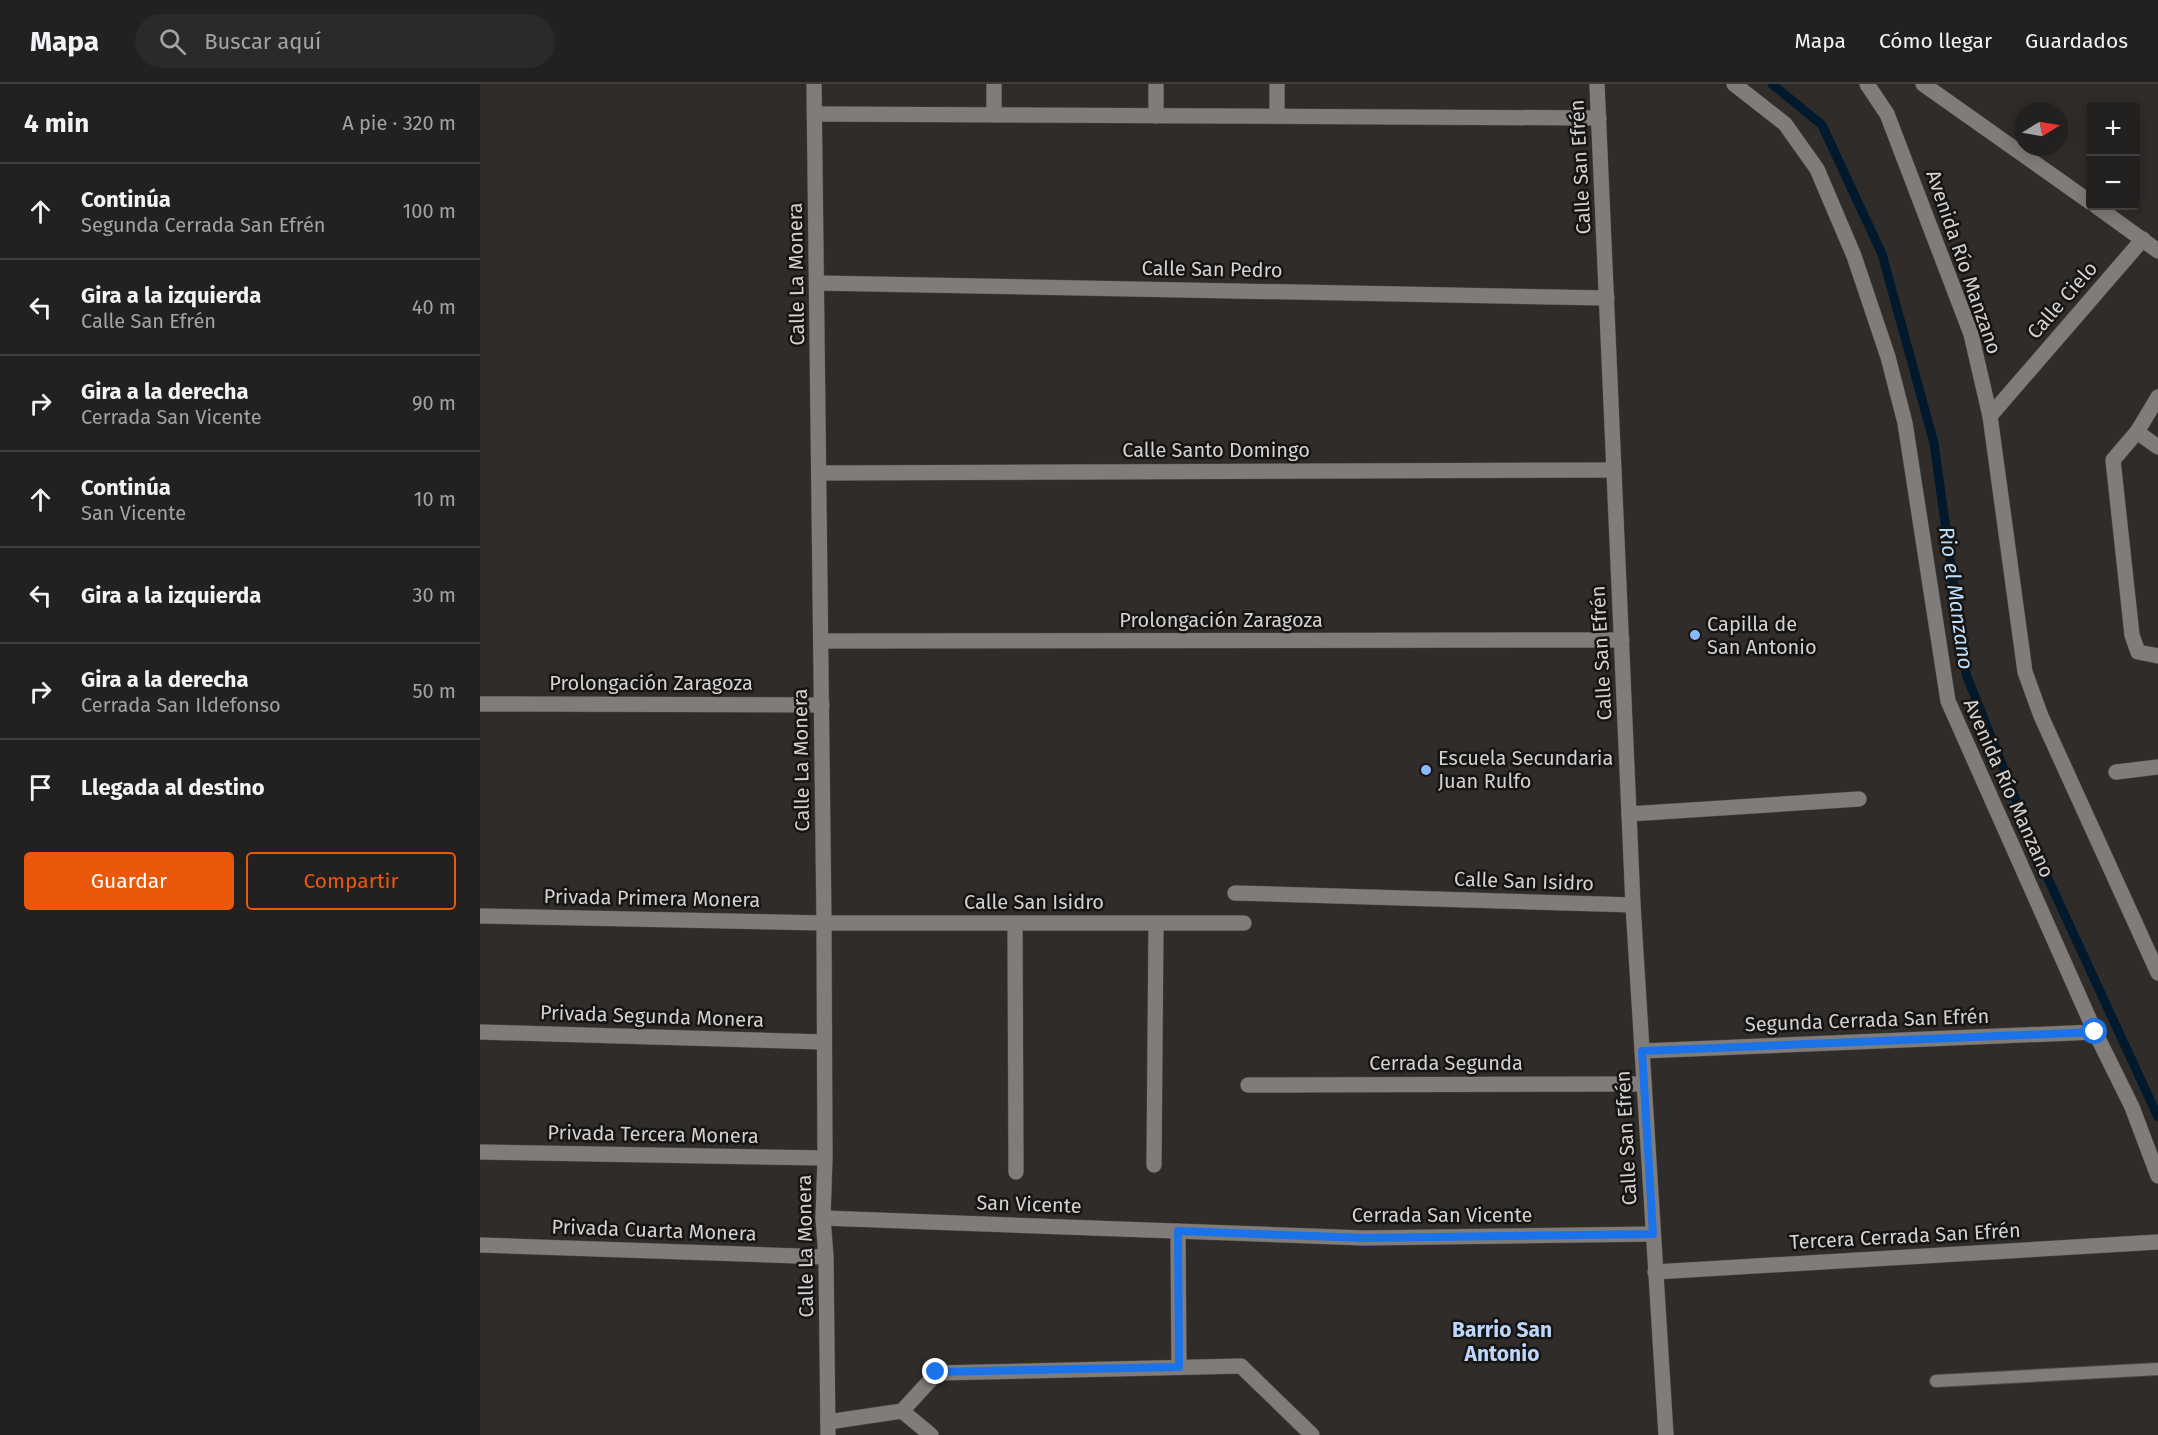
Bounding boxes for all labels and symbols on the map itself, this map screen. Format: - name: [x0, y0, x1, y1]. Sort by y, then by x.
- street label: Calle San Efrén: [1564, 99, 1596, 235]
- north arrow: [2014, 102, 2068, 156]
- street label: Avenida Río Manzano: [1921, 167, 2007, 357]
- street label: Calle La Monera: [783, 202, 809, 346]
- street label: Calle San Pedro: [1141, 256, 1283, 282]
- street label: Calle Cielo: [2022, 256, 2102, 344]
- street label: Calle Santo Domingo: [1122, 438, 1310, 462]
- water label: Rio el Manzano: [1933, 525, 1979, 671]
- street label: Calle San Efrén: [1585, 585, 1617, 721]
- street label: Prolongación Zaragoza: [1119, 608, 1323, 632]
- place label: Capilla de San Antonio: [1707, 612, 1817, 659]
- marker: Capilla de San Antonio: [1688, 628, 1702, 642]
- street label: Prolongación Zaragoza: [549, 671, 753, 695]
- street label: Calle La Monera: [788, 688, 814, 832]
- street label: Avenida Río Manzano: [1959, 695, 2059, 881]
- place label: Escuela Secundaria Juan Rulfo: [1438, 746, 1613, 793]
- marker: Escuela Secundaria Juan Rulfo: [1419, 763, 1433, 777]
- street label: Calle San Isidro: [1454, 867, 1594, 895]
- street label: Privada Primera Monera: [543, 884, 761, 912]
- street label: Calle San Isidro: [964, 890, 1104, 914]
- street label: Privada Segunda Monera: [539, 1000, 765, 1032]
- street label: Segunda Cerrada San Efrén: [1744, 1004, 1990, 1036]
- route start: [2081, 1018, 2107, 1044]
- street label: Cerrada Segunda: [1369, 1051, 1523, 1075]
- street label: Calle San Efrén: [1610, 1070, 1642, 1206]
- street label: Privada Tercera Monera: [547, 1120, 759, 1148]
- street label: Calle La Monera: [792, 1174, 818, 1318]
- street label: San Vicente: [976, 1190, 1082, 1218]
- street label: Cerrada San Vicente: [1352, 1203, 1532, 1227]
- street label: Privada Cuarta Monera: [551, 1214, 757, 1246]
- street label: Tercera Cerrada San Efrén: [1789, 1218, 2021, 1254]
- district label: Barrio San Antonio: [1452, 1317, 1552, 1367]
- route end: [922, 1358, 948, 1384]

